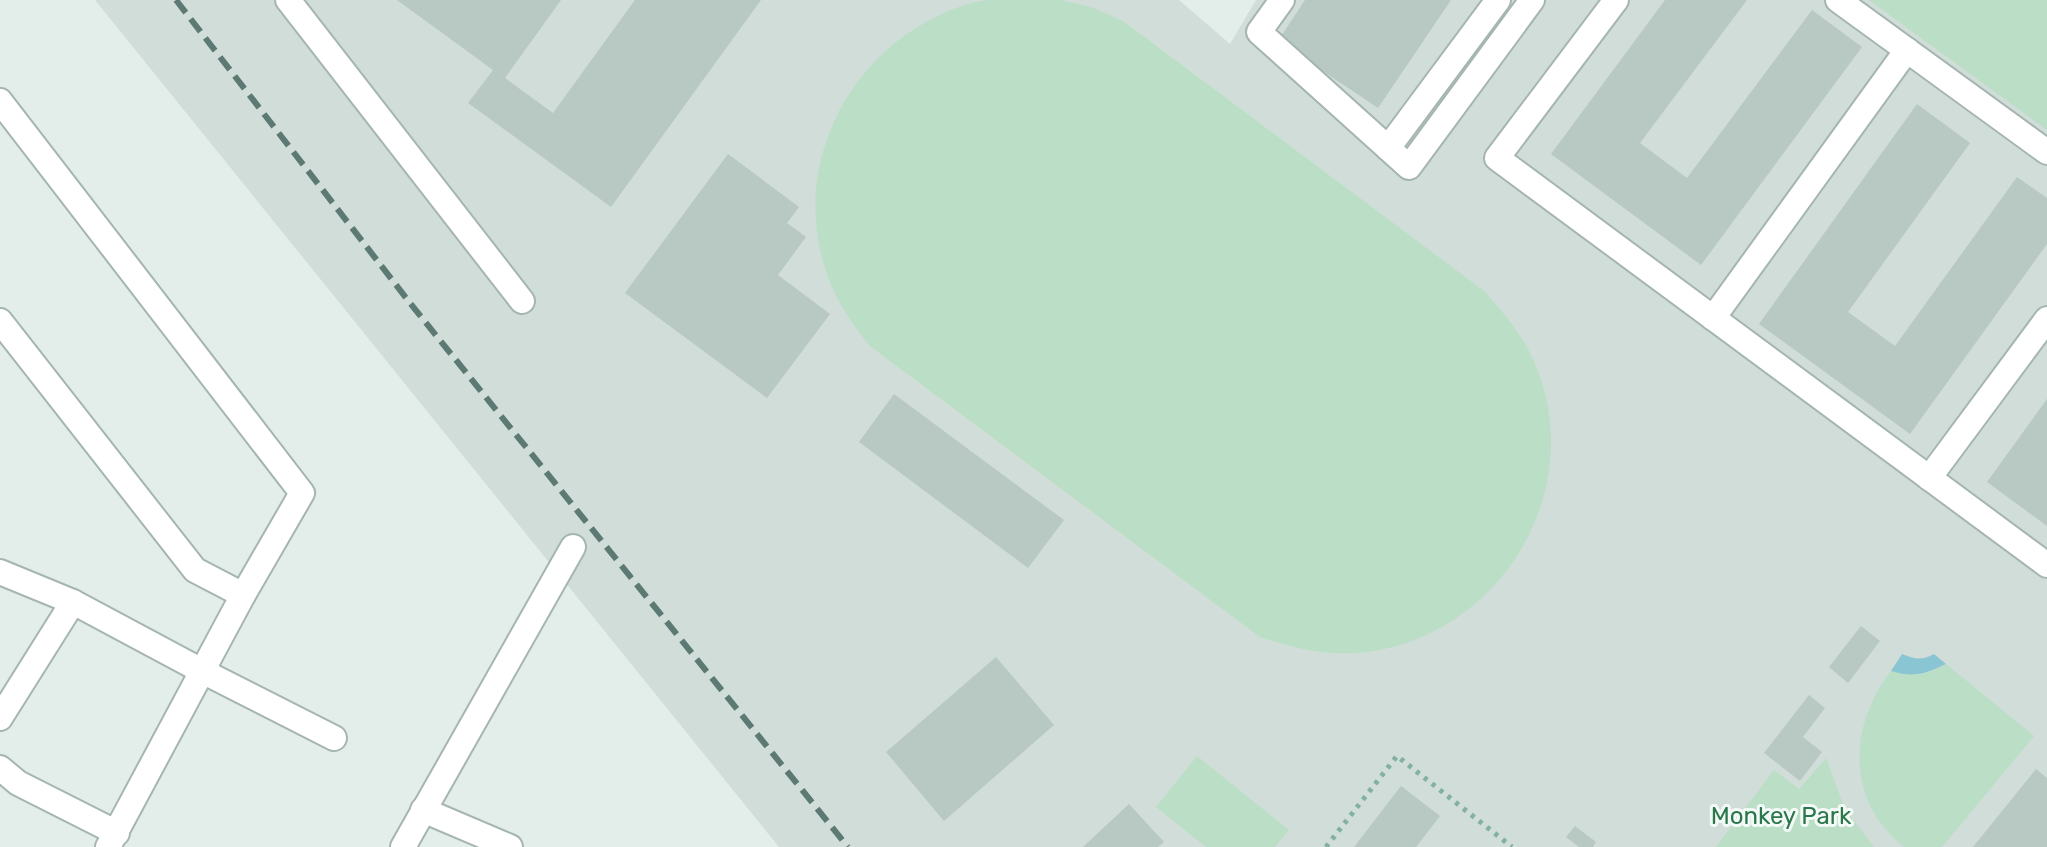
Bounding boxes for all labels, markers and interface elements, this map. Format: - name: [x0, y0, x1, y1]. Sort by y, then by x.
- park label: Monkey Park: [1711, 802, 1852, 830]

